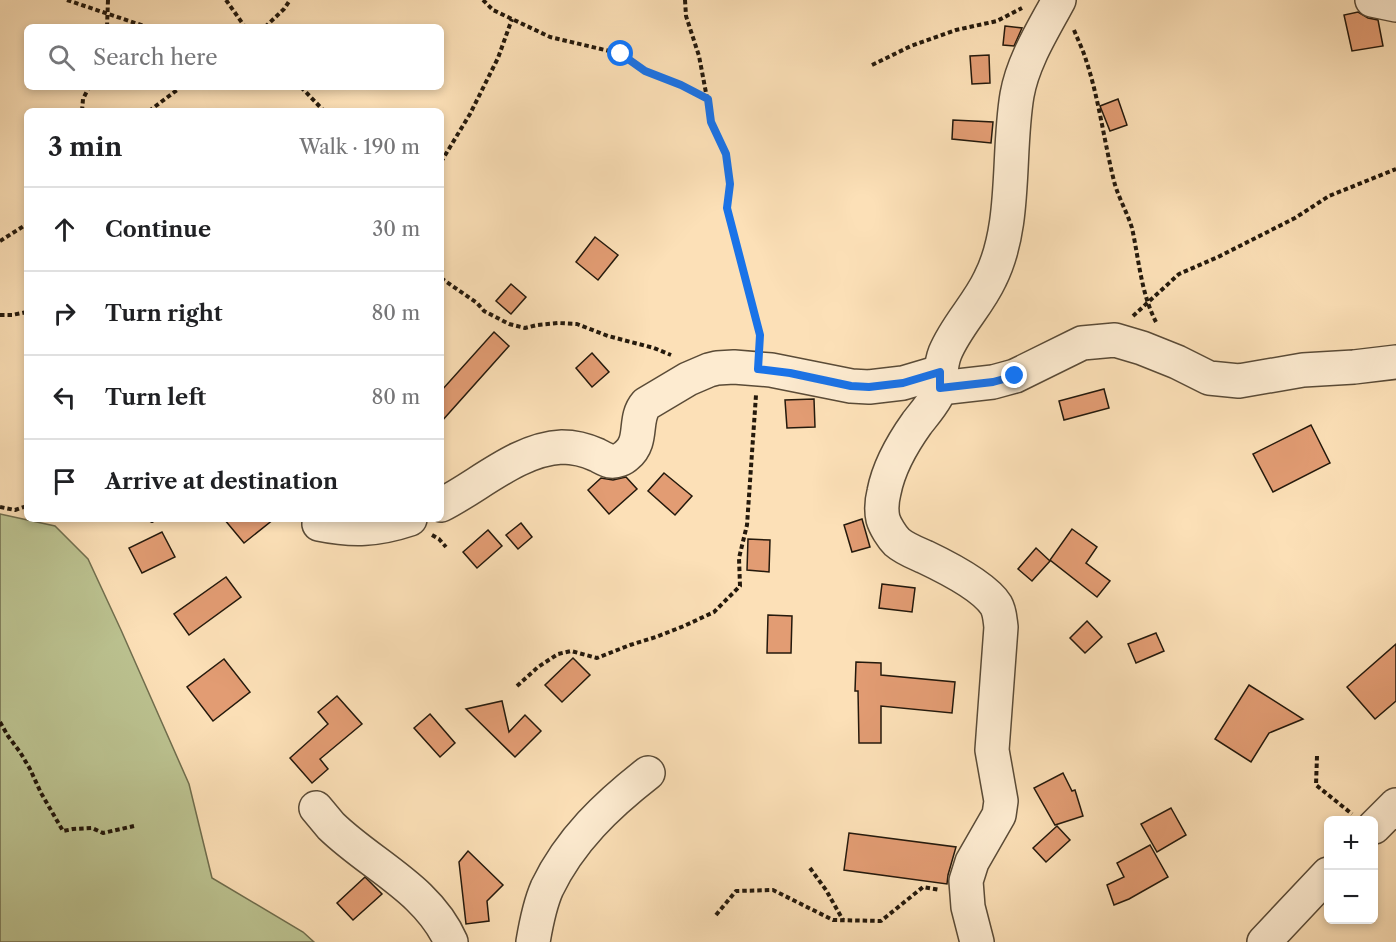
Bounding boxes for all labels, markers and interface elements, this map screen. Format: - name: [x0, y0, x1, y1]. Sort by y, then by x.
- search box: [24, 24, 444, 90]
- route start: [607, 40, 633, 66]
- icon: search: [45, 41, 78, 74]
- text: Search here: [93, 44, 218, 71]
- text: 3 min: [48, 131, 122, 163]
- text: Walk · 190 m: [299, 135, 420, 159]
- icon: ahead: [48, 213, 81, 246]
- text: Continue: [105, 216, 211, 243]
- text: 30 m: [372, 217, 420, 241]
- icon: right: [48, 297, 81, 330]
- text: Turn right: [105, 300, 223, 327]
- text: 80 m: [372, 301, 420, 325]
- route end: [1001, 362, 1027, 388]
- icon: left: [48, 381, 81, 414]
- text: Turn left: [105, 384, 206, 411]
- text: 80 m: [372, 385, 420, 409]
- icon: arrive: [48, 465, 81, 498]
- text: Arrive at destination: [105, 468, 338, 495]
- map controls: [1324, 816, 1378, 924]
- button: +: [1324, 816, 1378, 870]
- button: −: [1324, 870, 1378, 924]

